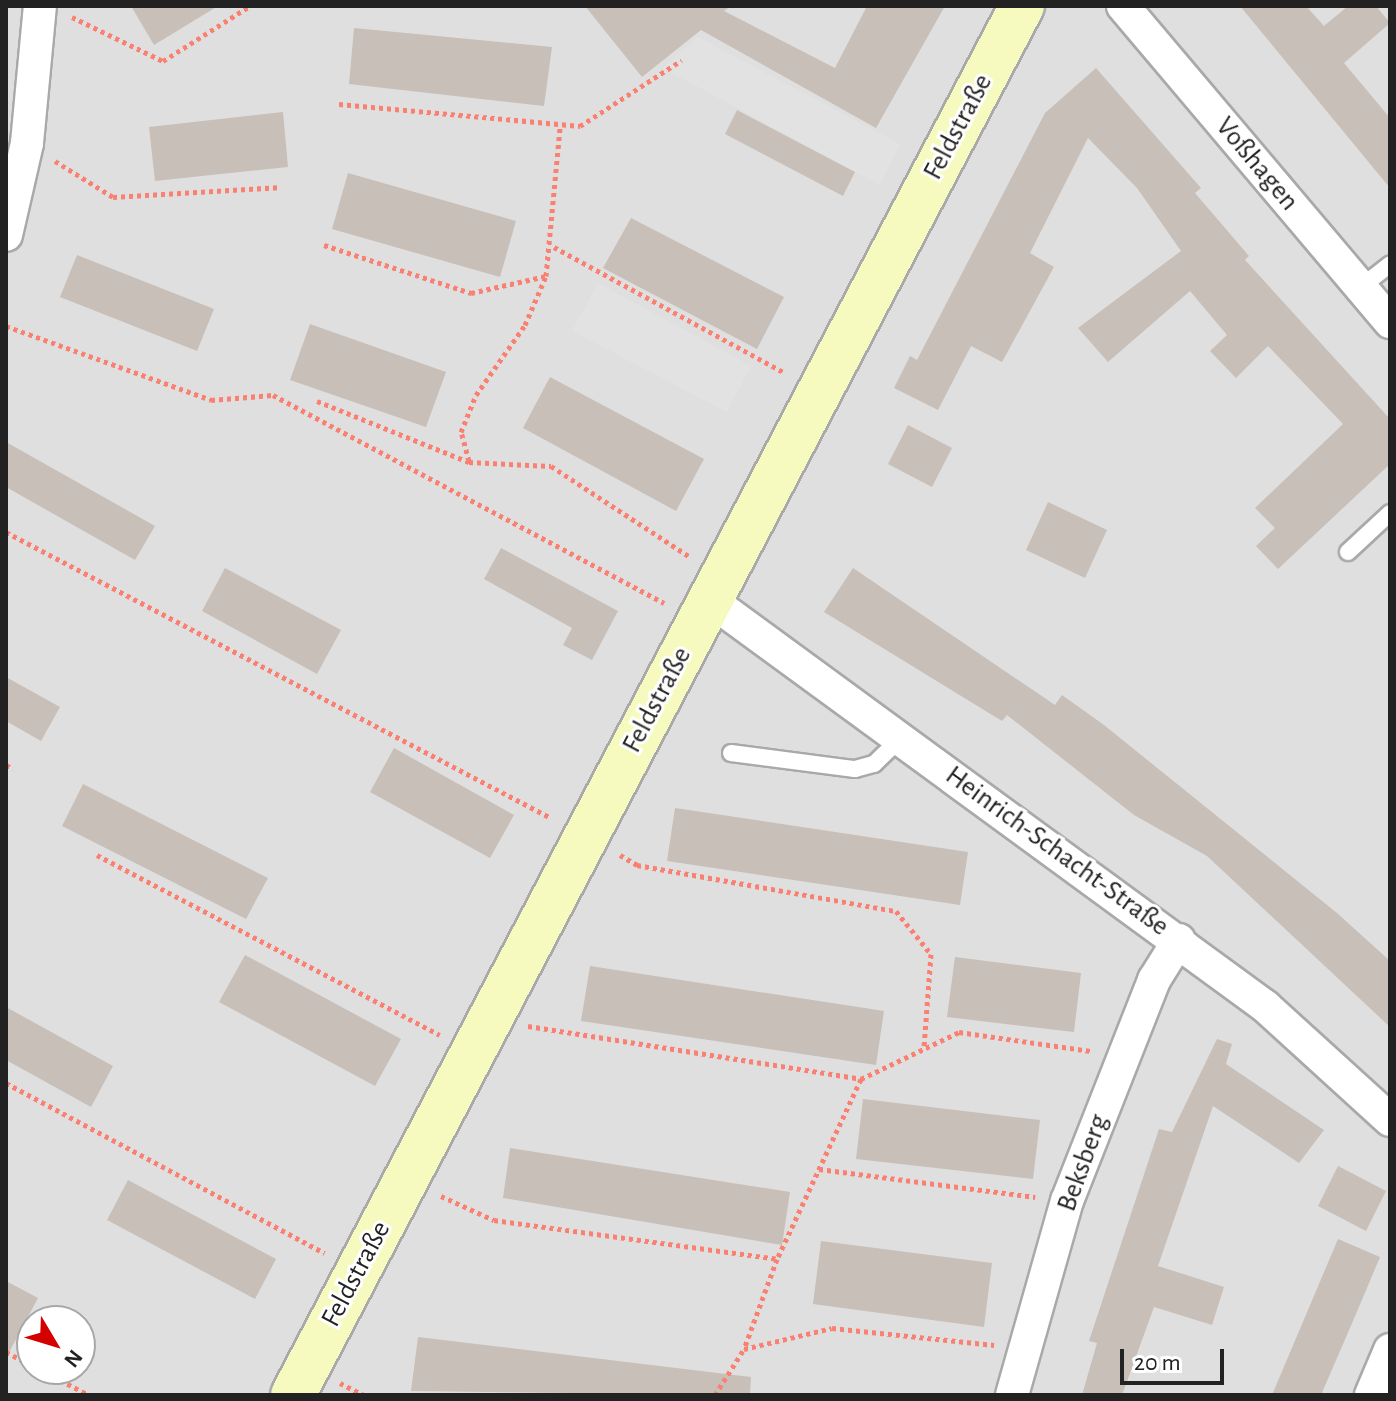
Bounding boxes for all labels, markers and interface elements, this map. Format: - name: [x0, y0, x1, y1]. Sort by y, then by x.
- street label: Feldstraße: [916, 68, 1000, 186]
- street label: Voßhagen: [1208, 110, 1306, 218]
- street label: Feldstraße: [615, 641, 699, 759]
- street label: Heinrich-Schacht-Straße: [939, 759, 1175, 943]
- street label: Beksberg: [1050, 1110, 1116, 1216]
- street label: Feldstraße: [314, 1215, 398, 1333]
- north arrow: [16, 1305, 96, 1385]
- scale bar: [1124, 1333, 1228, 1383]
- text: N: [60, 1346, 87, 1371]
- text: 20 m: [1134, 1351, 1181, 1375]

